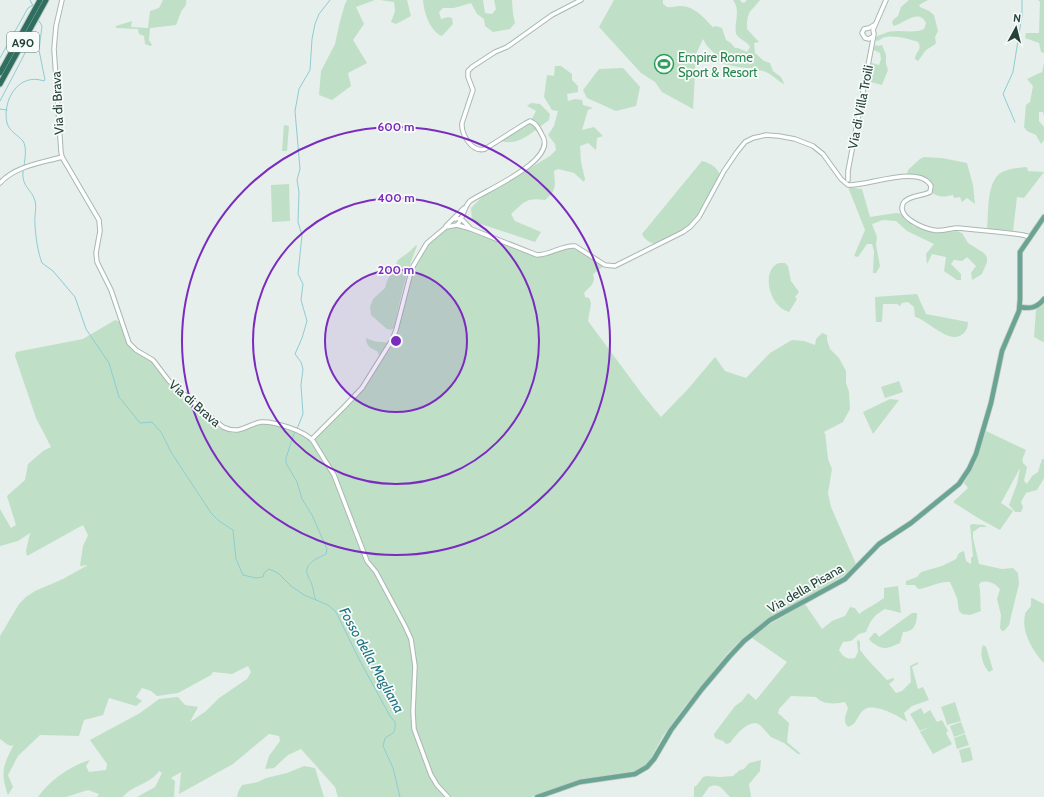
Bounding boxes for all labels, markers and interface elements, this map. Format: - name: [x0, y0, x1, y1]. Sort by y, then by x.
- north arrow: [996, 8, 1036, 48]
- text: N: [1013, 11, 1022, 25]
- road number: A90: [7, 32, 39, 52]
- place label: Empire Rome Sport & Resort: [678, 49, 758, 80]
- sports icon: Empire Rome Sport & Resort: [653, 53, 675, 75]
- street label: Via di Villa Troili: [844, 64, 876, 150]
- street label: Via di Brava: [47, 70, 67, 135]
- text: 600 m: [378, 119, 414, 134]
- text: 400 m: [377, 190, 415, 205]
- text: 200 m: [378, 262, 414, 277]
- centre of rings: [389, 334, 403, 348]
- street label: Via di Brava: [166, 376, 225, 430]
- street label: Via della Pisana: [764, 559, 846, 616]
- water label: Fosso della Magliana: [335, 604, 409, 716]

